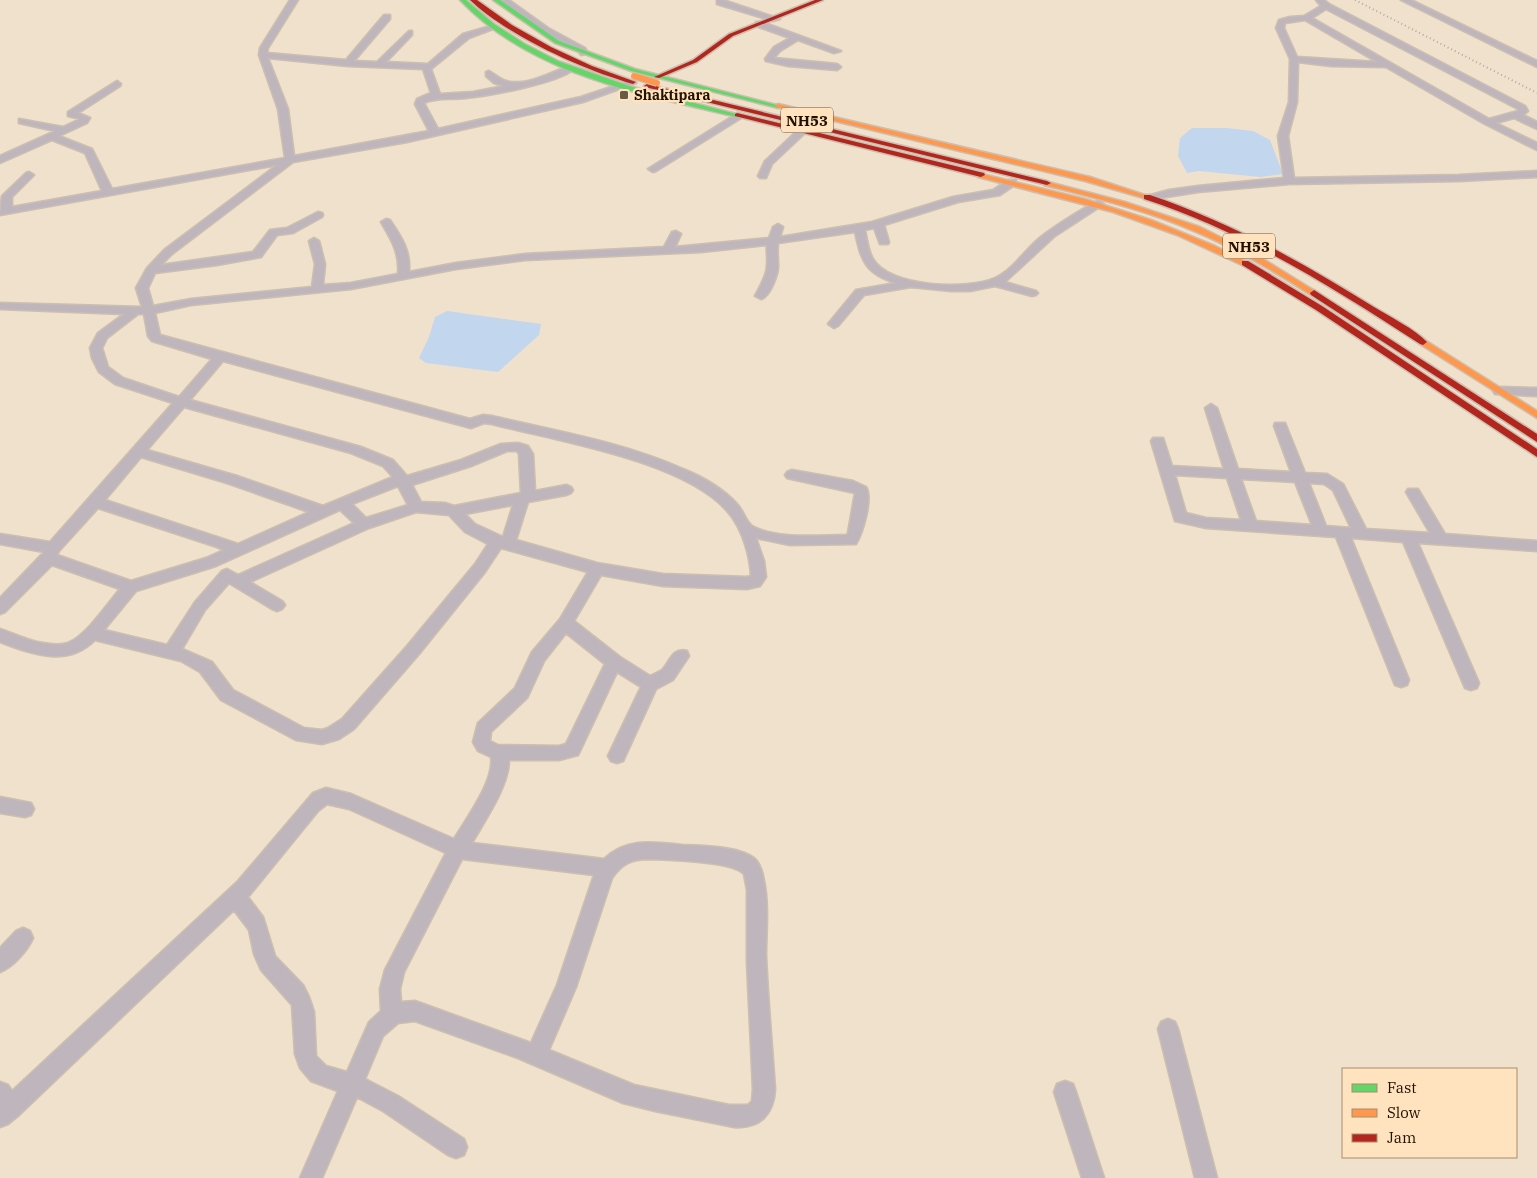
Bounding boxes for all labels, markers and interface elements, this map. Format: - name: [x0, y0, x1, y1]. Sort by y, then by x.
- place label: Shaktipara: [634, 86, 710, 104]
- marker: Shaktipara: [618, 89, 630, 101]
- road number: NH53: [781, 108, 833, 132]
- road number: NH53: [1223, 234, 1275, 258]
- legend: [1342, 1068, 1517, 1158]
- text: Fast: [1387, 1078, 1417, 1097]
- text: Slow: [1387, 1103, 1421, 1122]
- text: Jam: [1387, 1128, 1416, 1147]

